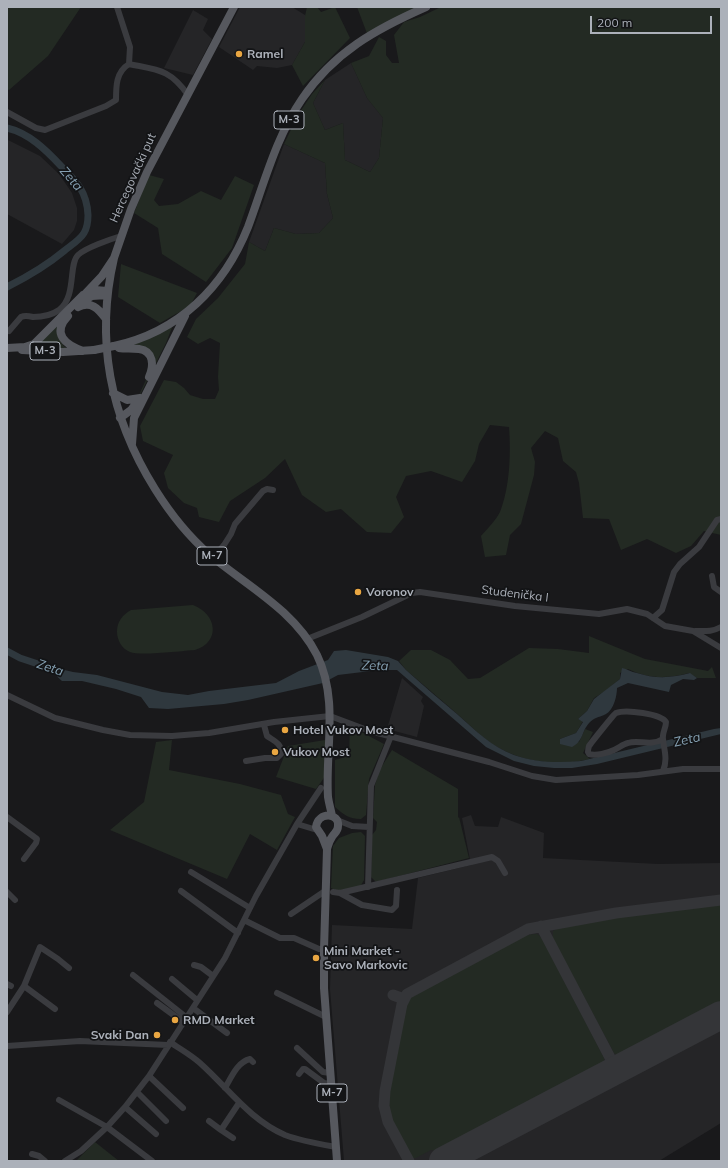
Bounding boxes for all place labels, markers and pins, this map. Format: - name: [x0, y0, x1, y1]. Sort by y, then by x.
- place label: Ramel: [247, 47, 283, 61]
- marker: Ramel: [234, 49, 244, 59]
- place label: Voronov: [366, 585, 413, 599]
- marker: Voronov: [353, 587, 363, 597]
- place label: Hotel Vukov Most: [293, 723, 393, 737]
- marker: Hotel Vukov Most: [280, 725, 290, 735]
- place label: Vukov Most: [283, 745, 350, 759]
- marker: Vukov Most: [270, 747, 280, 757]
- place label: Mini Market - Savo Markovic: [324, 944, 408, 972]
- marker: Mini Market - Savo Markovic: [311, 953, 321, 963]
- place label: RMD Market: [183, 1013, 254, 1027]
- marker: RMD Market: [170, 1015, 180, 1025]
- place label: Svaki Dan: [91, 1028, 149, 1042]
- marker: Svaki Dan: [152, 1030, 162, 1040]

